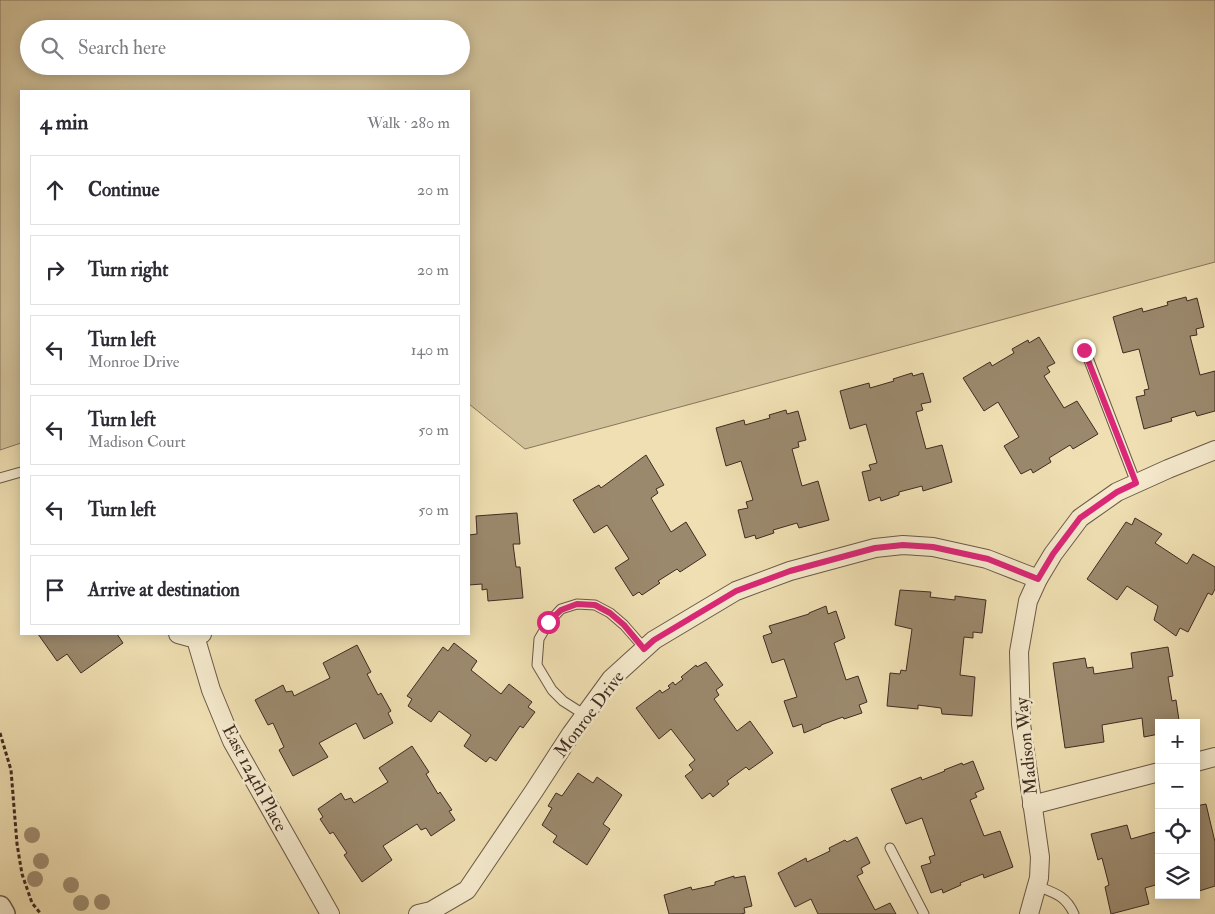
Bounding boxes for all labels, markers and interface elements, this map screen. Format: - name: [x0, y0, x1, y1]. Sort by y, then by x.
- search box: [20, 20, 470, 75]
- icon: search: [38, 34, 66, 62]
- text: Search here: [78, 36, 166, 60]
- text: 4 min: [40, 109, 88, 136]
- text: Walk · 280 m: [367, 113, 450, 133]
- icon: ahead: [41, 176, 69, 204]
- text: Continue: [88, 178, 159, 202]
- text: 20 m: [417, 180, 449, 200]
- icon: right: [41, 256, 69, 284]
- text: Turn right: [88, 258, 168, 282]
- text: 20 m: [417, 260, 449, 280]
- text: Turn left: [88, 328, 156, 352]
- icon: left: [41, 336, 69, 364]
- route end: [1073, 339, 1096, 362]
- text: 140 m: [411, 340, 449, 360]
- text: Monroe Drive: [88, 352, 179, 372]
- text: Turn left: [88, 408, 156, 432]
- icon: left: [41, 416, 69, 444]
- text: 50 m: [418, 420, 449, 440]
- text: Madison Court: [88, 432, 186, 452]
- icon: left: [41, 496, 69, 524]
- text: Turn left: [88, 498, 156, 522]
- text: 50 m: [418, 500, 449, 520]
- icon: arrive: [41, 576, 69, 604]
- text: Arrive at destination: [88, 578, 240, 602]
- route start: [537, 611, 560, 634]
- street label: Monroe Drive: [549, 666, 630, 762]
- street label: Madison Way: [1010, 695, 1043, 796]
- map controls: [1155, 719, 1200, 899]
- button: +: [1155, 719, 1200, 764]
- street label: East 124th Place: [217, 721, 293, 836]
- button: −: [1155, 764, 1200, 809]
- button: locate: [1155, 809, 1200, 854]
- button: layers: [1155, 854, 1200, 899]

